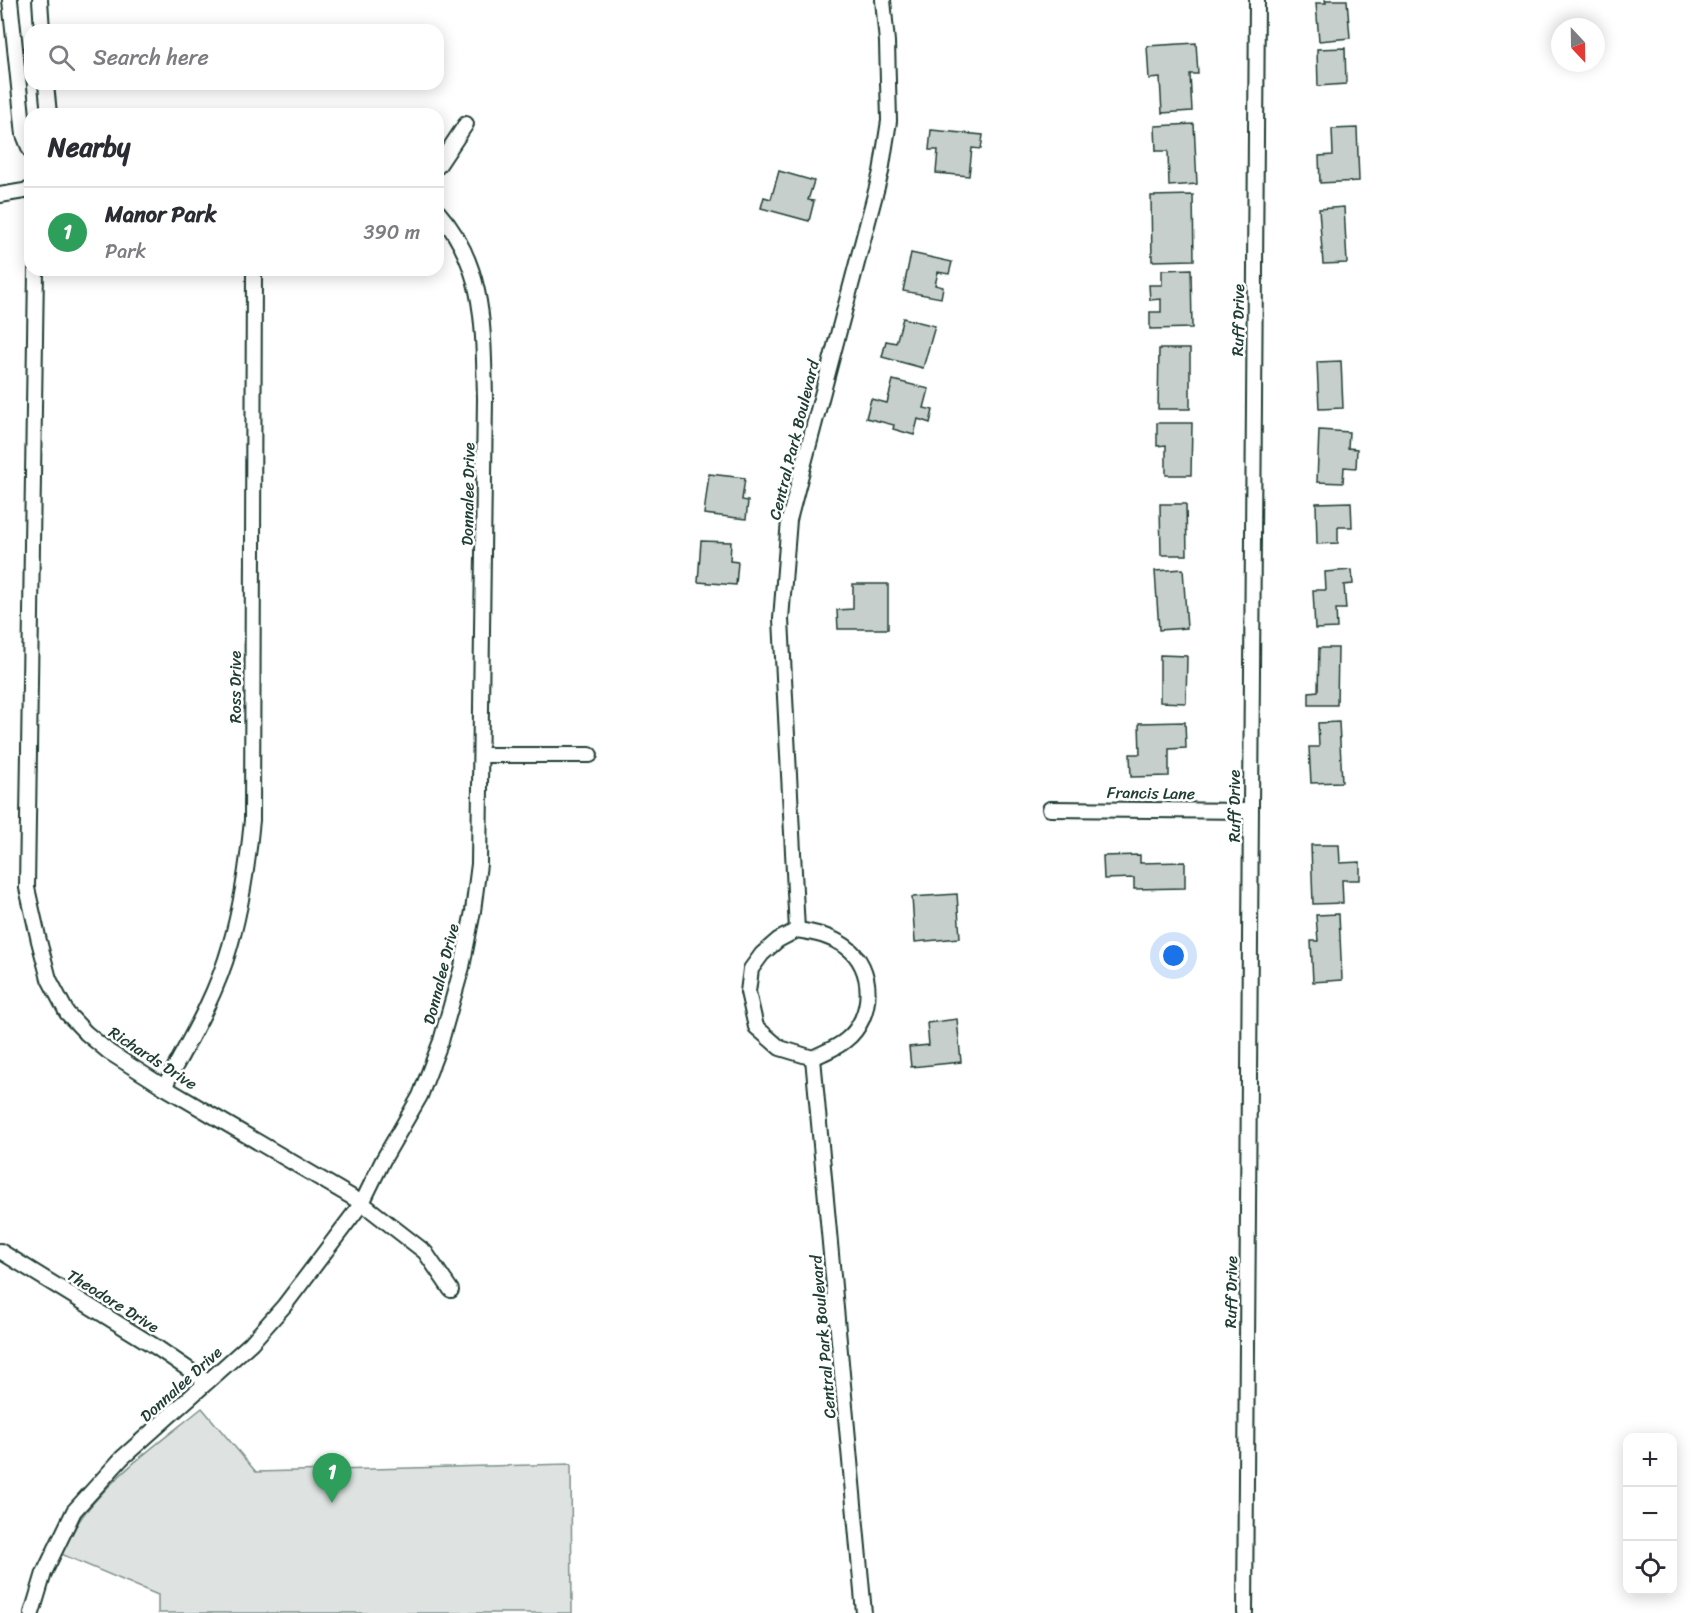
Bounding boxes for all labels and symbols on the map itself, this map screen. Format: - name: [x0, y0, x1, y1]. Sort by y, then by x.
- north arrow: [1551, 18, 1605, 72]
- street label: Ruff Drive: [1223, 283, 1253, 356]
- street label: Central Park Boulevard: [760, 356, 828, 523]
- street label: Donnalee Drive: [453, 442, 483, 546]
- street label: Ross Drive: [221, 651, 250, 723]
- street label: Ruff Drive: [1220, 770, 1249, 842]
- street label: Francis Lane: [1107, 778, 1195, 808]
- street label: Donnalee Drive: [414, 920, 468, 1028]
- your location: [1159, 941, 1188, 970]
- street label: Richards Drive: [103, 1018, 203, 1098]
- street label: Central Park Boulevard: [801, 1253, 845, 1420]
- street label: Ruff Drive: [1216, 1255, 1246, 1328]
- street label: Theodore Drive: [61, 1261, 165, 1341]
- street label: Donnalee Drive: [133, 1338, 229, 1429]
- pin: 1: [312, 1454, 352, 1503]

